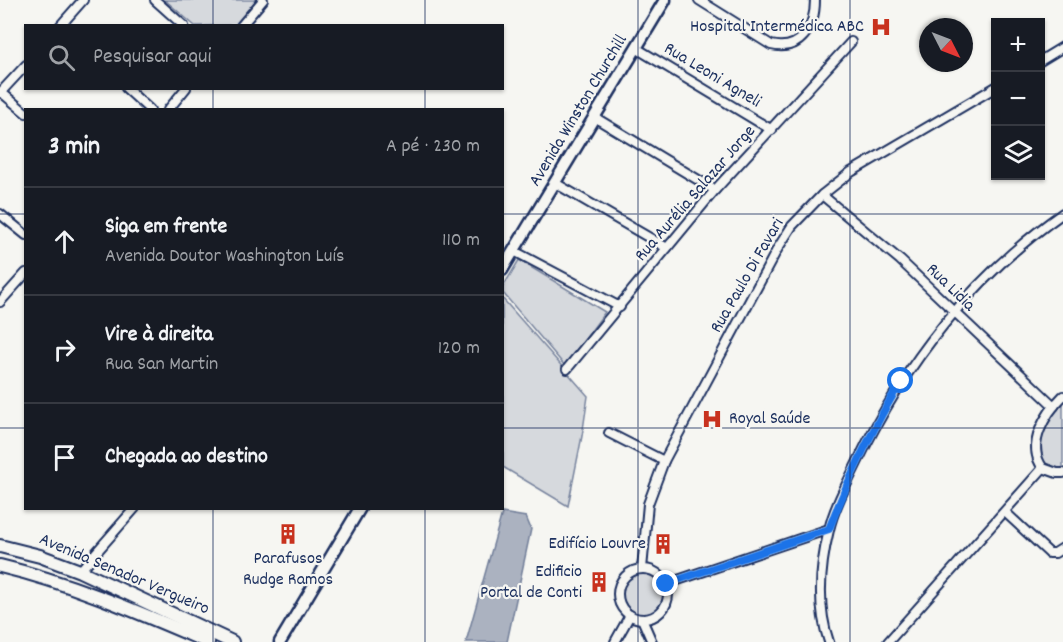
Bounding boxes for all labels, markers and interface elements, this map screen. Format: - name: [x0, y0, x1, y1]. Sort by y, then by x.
- place label: Hospital Intermédica ABC: [690, 15, 864, 40]
- hospital icon: Hospital Intermédica ABC: [869, 15, 893, 39]
- north arrow: [919, 18, 973, 72]
- map controls: [991, 18, 1045, 180]
- button: +: [991, 18, 1045, 72]
- search box: [24, 24, 504, 90]
- street label: Avenida Winston Churchill: [524, 30, 635, 192]
- street label: Rua Leoni Agneli: [659, 37, 765, 115]
- icon: search: [45, 41, 78, 74]
- text: Pesquisar aqui: [93, 42, 212, 73]
- button: −: [991, 72, 1045, 126]
- street label: Rua Aurélia Salazar Jorge: [630, 120, 762, 268]
- button: layers: [991, 126, 1045, 180]
- text: 3 min: [48, 129, 100, 166]
- text: A pé · 230 m: [386, 133, 480, 161]
- text: Siga em frente: [105, 212, 227, 243]
- street label: Rua Paulo Di Favari: [705, 214, 791, 338]
- icon: ahead: [48, 225, 81, 258]
- text: 110 m: [442, 227, 480, 255]
- text: Avenida Doutor Washington Luís: [105, 243, 345, 271]
- street label: Rua Lidia: [920, 258, 981, 318]
- text: Vire à direita: [105, 320, 213, 351]
- icon: right: [48, 333, 81, 366]
- text: 120 m: [438, 335, 480, 363]
- text: Rua San Martin: [105, 351, 218, 379]
- route start: [887, 367, 913, 393]
- hospital icon: Royal Saúde: [700, 407, 724, 431]
- place label: Royal Saúde: [729, 407, 810, 432]
- icon: arrive: [48, 441, 81, 474]
- text: Chegada ao destino: [105, 442, 268, 473]
- building icon: Parafusos Rudge Ramos: [276, 522, 300, 546]
- street label: Avenida Senador Vergueiro: [35, 528, 213, 622]
- place label: Edifício Louvre: [549, 532, 646, 557]
- building icon: Edifício Louvre: [651, 532, 675, 556]
- place label: Parafusos Rudge Ramos: [243, 547, 333, 593]
- place label: Edificio Portal de Conti: [480, 560, 582, 606]
- building icon: Edificio Portal de Conti: [587, 570, 611, 594]
- route end: [652, 570, 678, 596]

